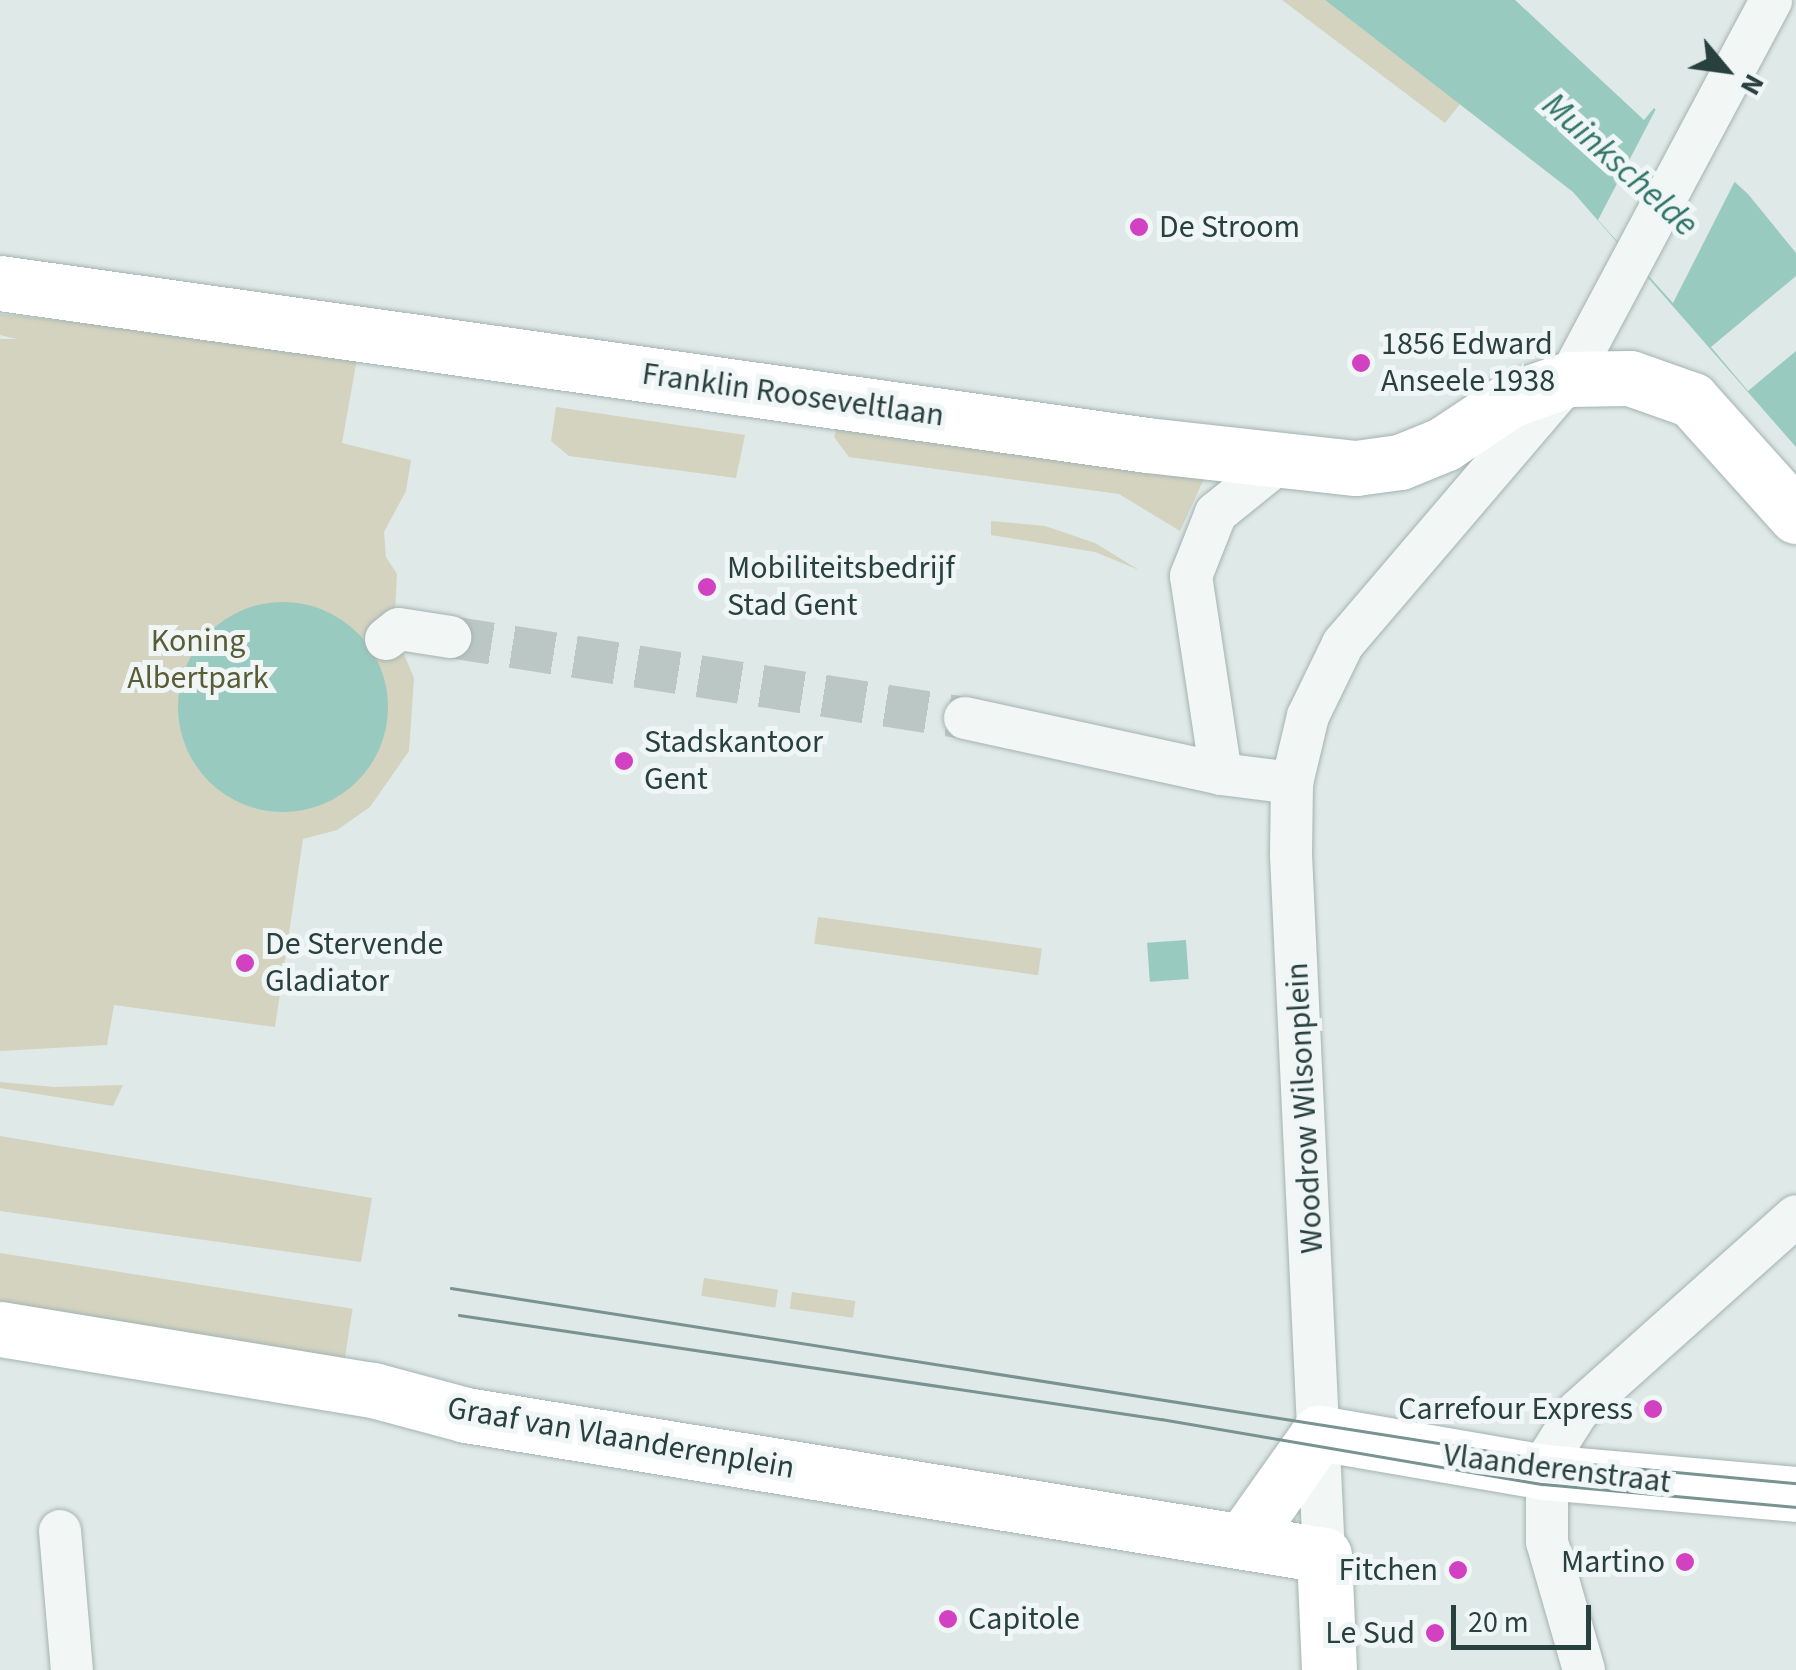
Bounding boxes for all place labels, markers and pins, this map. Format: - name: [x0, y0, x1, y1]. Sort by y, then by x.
- place label: De Stroom: [1159, 208, 1300, 246]
- marker: De Stroom: [1128, 216, 1150, 238]
- place label: 1856 Edward Anseele 1938: [1381, 326, 1555, 401]
- marker: 1856 Edward Anseele 1938: [1350, 352, 1372, 374]
- place label: Mobiliteitsbedrijf Stad Gent: [727, 550, 955, 625]
- marker: Mobiliteitsbedrijf Stad Gent: [696, 576, 718, 598]
- place label: Stadskantoor Gent: [644, 724, 823, 799]
- marker: Stadskantoor Gent: [613, 750, 635, 772]
- place label: De Stervende Gladiator: [265, 926, 443, 1001]
- marker: De Stervende Gladiator: [234, 952, 256, 974]
- place label: Carrefour Express: [1398, 1390, 1633, 1428]
- marker: Carrefour Express: [1642, 1398, 1664, 1420]
- place label: Martino: [1561, 1543, 1665, 1581]
- place label: Fitchen: [1339, 1551, 1438, 1589]
- marker: Martino: [1674, 1551, 1696, 1573]
- marker: Fitchen: [1447, 1559, 1469, 1581]
- place label: Capitole: [968, 1600, 1080, 1638]
- marker: Capitole: [937, 1608, 959, 1630]
- place label: Le Sud: [1325, 1614, 1415, 1652]
- marker: Le Sud: [1424, 1622, 1446, 1644]

